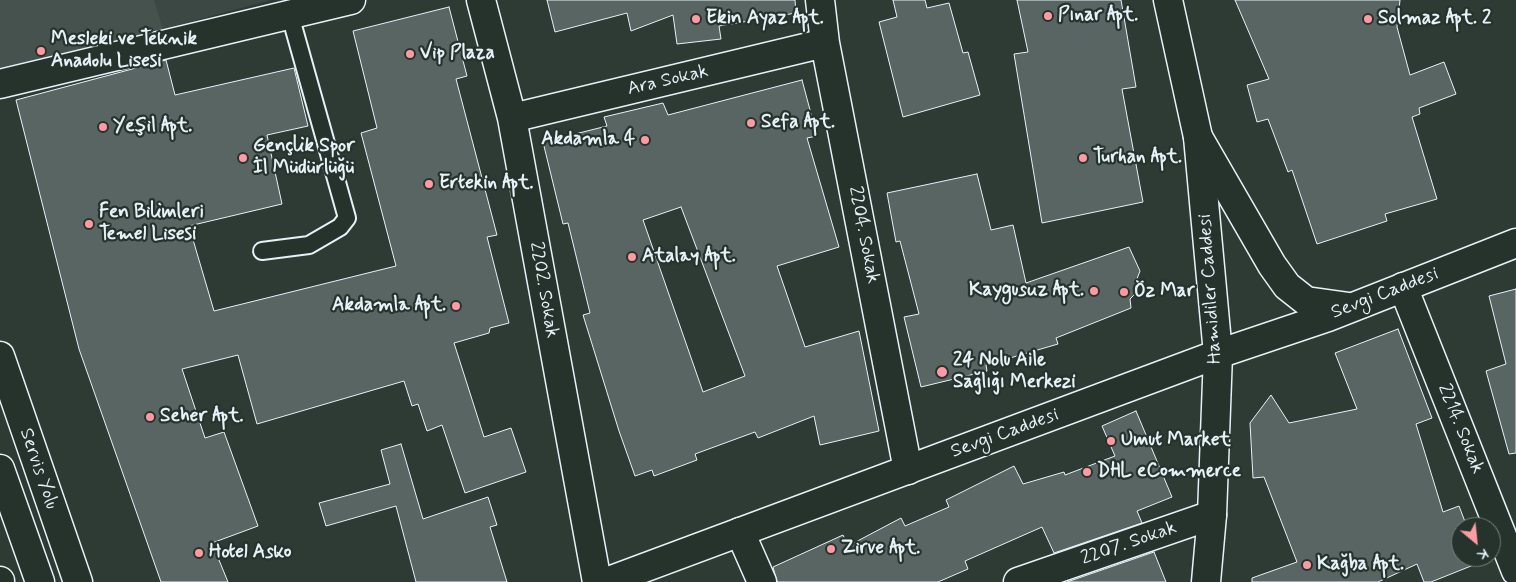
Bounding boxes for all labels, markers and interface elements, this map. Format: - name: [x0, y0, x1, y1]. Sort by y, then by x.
- place label: Pınar Apt.: [1058, 5, 1138, 27]
- place label: Ekin Ayaz Apt.: [706, 8, 824, 30]
- place label: Solmaz Apt. 2: [1378, 8, 1491, 30]
- marker: Pınar Apt.: [1042, 10, 1054, 22]
- marker: Ekin Ayaz Apt.: [690, 13, 702, 25]
- marker: Solmaz Apt. 2: [1362, 13, 1374, 25]
- place label: Mesleki ve Teknik Anadolu Lisesi: [51, 29, 197, 73]
- place label: Vip Plaza: [420, 43, 495, 65]
- marker: Mesleki ve Teknik Anadolu Lisesi: [35, 45, 47, 57]
- marker: Vip Plaza: [404, 48, 416, 60]
- street label: Ara Sokak: [625, 61, 711, 101]
- place label: Sefa Apt.: [761, 112, 835, 134]
- place label: Yeşil Apt.: [113, 116, 192, 138]
- marker: Sefa Apt.: [745, 117, 757, 129]
- marker: Yeşil Apt.: [97, 121, 109, 133]
- place label: Akdamla 4: [541, 129, 635, 151]
- marker: Akdamla 4: [639, 134, 651, 146]
- place label: Gençlik Spor İl Müdürlüğü: [253, 136, 355, 180]
- place label: Turhan Apt.: [1093, 147, 1182, 169]
- marker: Gençlik Spor İl Müdürlüğü: [237, 152, 249, 164]
- marker: Turhan Apt.: [1077, 152, 1089, 164]
- place label: Ertekin Apt.: [439, 173, 533, 195]
- marker: Ertekin Apt.: [423, 178, 435, 190]
- street label: 2204. Sokak: [842, 184, 884, 286]
- place label: Fen Bilimleri Temel Lisesi: [99, 202, 204, 246]
- street label: Hamidiler Caddesi: [1194, 213, 1228, 365]
- marker: Fen Bilimleri Temel Lisesi: [83, 218, 95, 230]
- street label: 2202. Sokak: [523, 240, 563, 340]
- place label: Atalay Apt.: [642, 246, 736, 268]
- marker: Atalay Apt.: [626, 251, 638, 263]
- street label: Sevgi Caddesi: [1328, 263, 1442, 325]
- place label: Kaygusuz Apt.: [969, 280, 1084, 302]
- place label: Öz Mar: [1134, 281, 1194, 303]
- marker: Kaygusuz Apt.: [1088, 285, 1100, 297]
- marker: Öz Mar: [1118, 286, 1130, 298]
- place label: Akdamla Apt.: [332, 295, 446, 317]
- marker: Akdamla Apt.: [450, 300, 462, 312]
- place label: 24 Nolu Aile Sağlığı Merkezi: [953, 350, 1076, 394]
- marker: 24 Nolu Aile Sağlığı Merkezi: [935, 365, 949, 379]
- street label: 2214. Sokak: [1432, 381, 1488, 477]
- street label: Sevgi Caddesi: [948, 404, 1062, 464]
- place label: Seher Apt.: [160, 406, 244, 428]
- marker: Seher Apt.: [144, 411, 156, 423]
- street label: Servis Yolu: [14, 425, 62, 513]
- place label: Umut Market: [1121, 430, 1231, 452]
- marker: Umut Market: [1105, 435, 1117, 447]
- place label: DHL eCommerce: [1097, 461, 1241, 483]
- marker: DHL eCommerce: [1081, 466, 1093, 478]
- street label: 2207. Sokak: [1078, 517, 1180, 571]
- north arrow: [1451, 517, 1501, 567]
- place label: Zirve Apt.: [841, 538, 920, 560]
- place label: Hotel Asko: [209, 542, 292, 564]
- marker: Zirve Apt.: [825, 543, 837, 555]
- text: K: [1474, 544, 1491, 565]
- marker: Hotel Asko: [193, 547, 205, 559]
- place label: Kağba Apt.: [1317, 554, 1404, 576]
- marker: Kağba Apt.: [1301, 559, 1313, 571]

